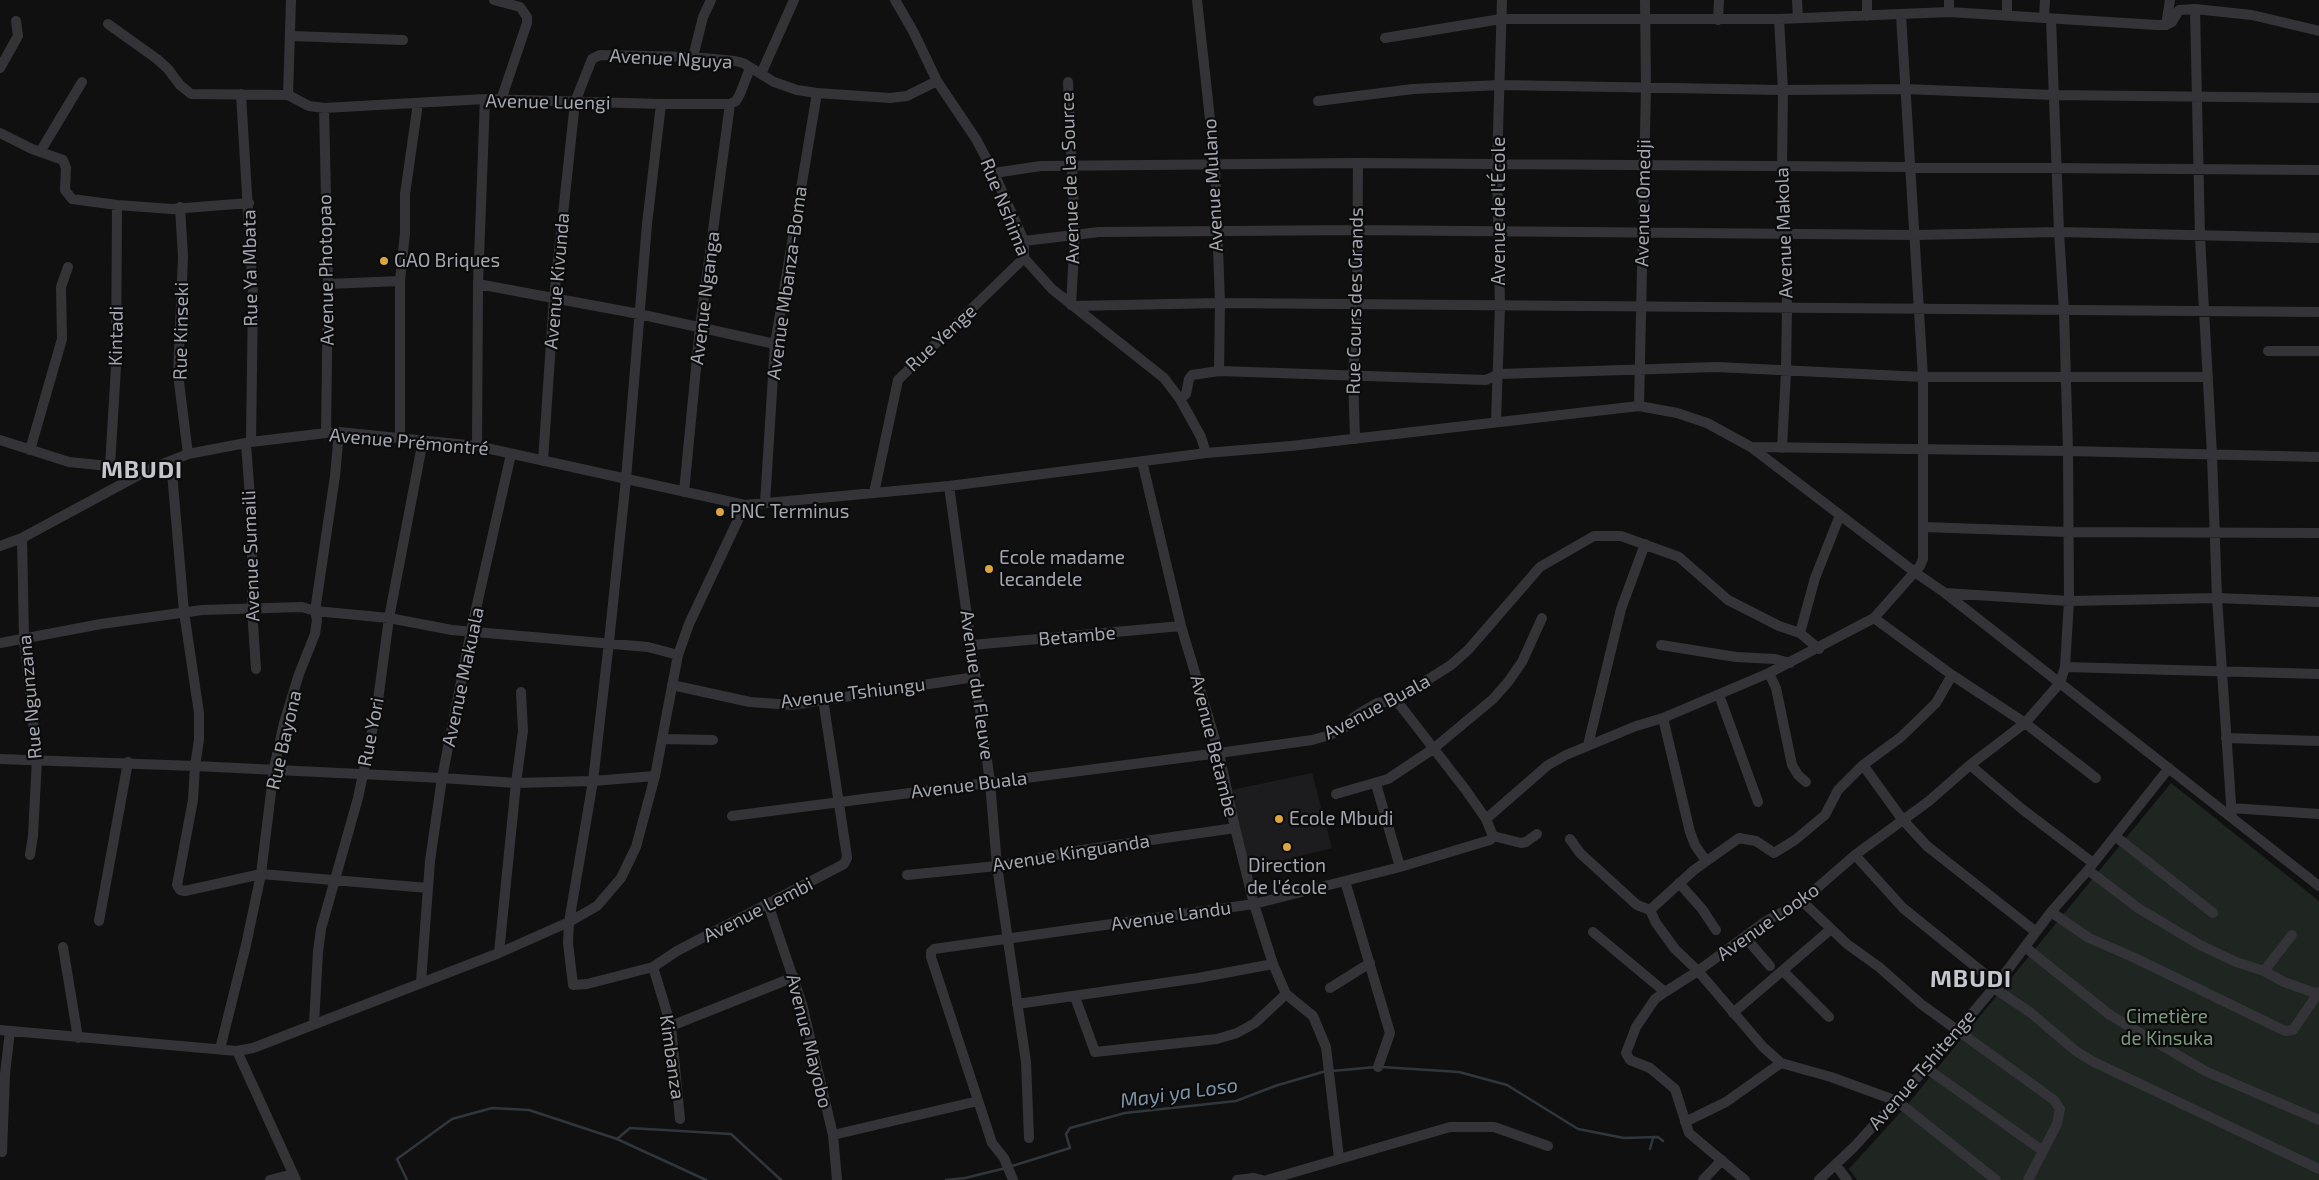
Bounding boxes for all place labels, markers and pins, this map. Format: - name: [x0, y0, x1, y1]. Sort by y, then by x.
- place label: GAO Briques: [394, 250, 500, 272]
- marker: GAO Briques: [378, 255, 390, 267]
- place label: PNC Terminus: [730, 501, 849, 523]
- marker: PNC Terminus: [714, 506, 726, 518]
- place label: Ecole madame lecandele: [999, 547, 1125, 591]
- marker: Ecole madame lecandele: [983, 563, 995, 575]
- place label: Ecole Mbudi: [1289, 808, 1394, 830]
- marker: Ecole Mbudi: [1273, 813, 1285, 825]
- marker: Direction de l'école: [1281, 841, 1293, 853]
- place label: Direction de l'école: [1247, 855, 1327, 899]

